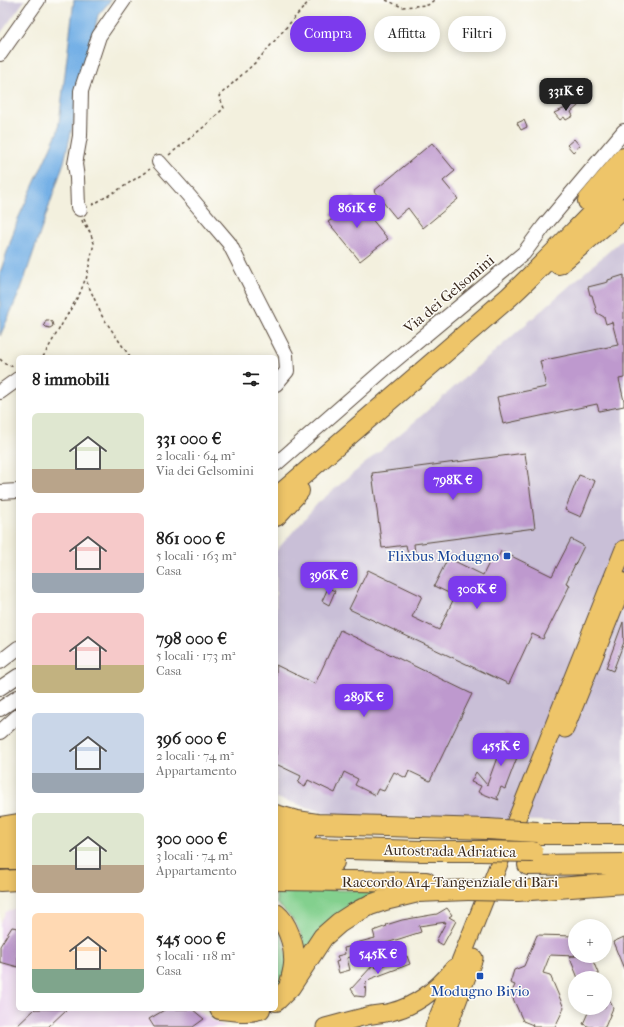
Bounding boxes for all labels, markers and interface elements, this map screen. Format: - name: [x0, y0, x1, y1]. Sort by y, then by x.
- chip: Compra: [290, 16, 366, 52]
- chip: Affitta: [374, 16, 440, 52]
- chip: Filtri: [448, 16, 506, 52]
- pin: 331K €: [533, 78, 599, 112]
- text: 331K €: [548, 83, 584, 98]
- pin: 861K €: [324, 195, 390, 229]
- text: 861K €: [338, 200, 376, 215]
- street label: Via dei Gelsomini: [399, 250, 498, 338]
- icon: filters: [240, 368, 262, 390]
- text: 8 immobili: [32, 369, 110, 389]
- text: 331 000 €: [156, 428, 222, 448]
- icon: home: [64, 429, 112, 477]
- text: 2 locali · 64 m²: [156, 448, 235, 463]
- text: Via dei Gelsomini: [156, 463, 254, 478]
- pin: 798K €: [420, 467, 486, 501]
- text: 798K €: [433, 472, 473, 487]
- text: 861 000 €: [156, 528, 225, 548]
- icon: home: [64, 529, 112, 577]
- place label: Flixbus Modugno: [387, 547, 499, 565]
- text: 5 locali · 163 m²: [156, 548, 236, 563]
- marker: Flixbus Modugno: [502, 551, 512, 561]
- pin: 396K €: [296, 562, 362, 596]
- text: Casa: [156, 563, 182, 578]
- text: 396K €: [309, 567, 349, 582]
- pin: 300K €: [444, 576, 510, 610]
- text: 300K €: [457, 581, 497, 596]
- text: 798 000 €: [156, 628, 227, 648]
- icon: home: [64, 629, 112, 677]
- text: 5 locali · 173 m²: [156, 648, 235, 663]
- text: Casa: [156, 663, 182, 678]
- pin: 289K €: [331, 684, 397, 718]
- text: 289K €: [344, 689, 384, 704]
- text: 396 000 €: [156, 728, 227, 748]
- icon: home: [64, 729, 112, 777]
- pin: 455K €: [468, 733, 534, 767]
- text: 455K €: [482, 738, 520, 753]
- text: 2 locali · 74 m²: [156, 748, 234, 763]
- text: Appartamento: [156, 763, 237, 778]
- text: 300 000 €: [156, 828, 227, 848]
- icon: home: [64, 829, 112, 877]
- street label: Autostrada Adriatica: [383, 841, 517, 861]
- text: 3 locali · 74 m²: [156, 848, 232, 863]
- text: Appartamento: [156, 863, 237, 878]
- street label: Raccordo A14-Tangenziale di Bari: [342, 873, 559, 891]
- map controls: [568, 919, 612, 1015]
- button: +: [568, 919, 612, 963]
- text: 545 000 €: [156, 928, 226, 948]
- icon: home: [64, 929, 112, 977]
- pin: 545K €: [345, 941, 411, 975]
- text: 545K €: [359, 946, 397, 961]
- text: 5 locali · 118 m²: [156, 948, 235, 963]
- text: Casa: [156, 963, 182, 978]
- marker: Modugno Bivio: [475, 971, 485, 981]
- button: −: [568, 971, 612, 1015]
- place label: Modugno Bivio: [431, 982, 530, 1000]

